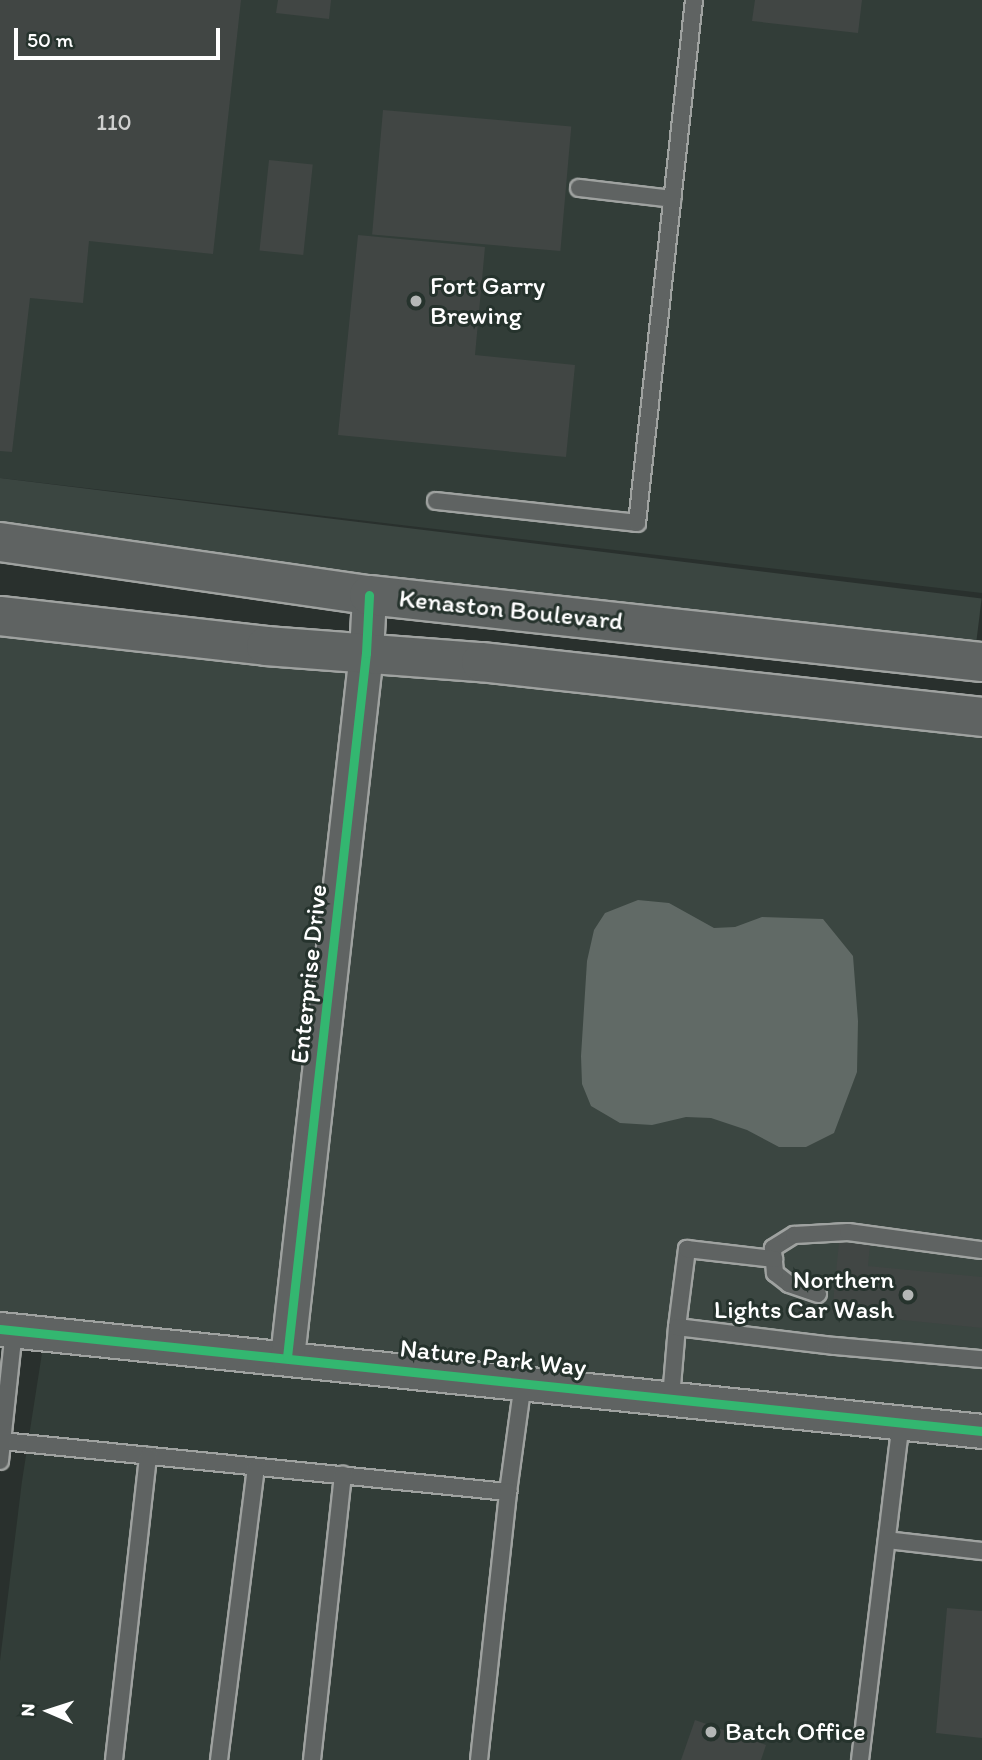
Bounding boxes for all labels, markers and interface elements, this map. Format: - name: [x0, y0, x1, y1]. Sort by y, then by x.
- scale bar: [18, 14, 224, 58]
- text: 50 m: [27, 27, 73, 52]
- house number: 110: [96, 108, 132, 136]
- place label: Fort Garry Brewing: [430, 270, 546, 332]
- marker: Fort Garry Brewing: [408, 293, 424, 309]
- street label: Kenaston Boulevard: [397, 583, 625, 637]
- street label: Enterprise Drive: [284, 883, 334, 1065]
- place label: Northern Lights Car Wash: [714, 1264, 894, 1326]
- marker: Northern Lights Car Wash: [900, 1287, 916, 1303]
- street label: Nature Park Way: [398, 1333, 588, 1383]
- north arrow: [14, 1676, 84, 1746]
- text: N: [16, 1703, 39, 1717]
- place label: Batch Office: [725, 1716, 866, 1748]
- marker: Batch Office: [703, 1724, 719, 1740]

